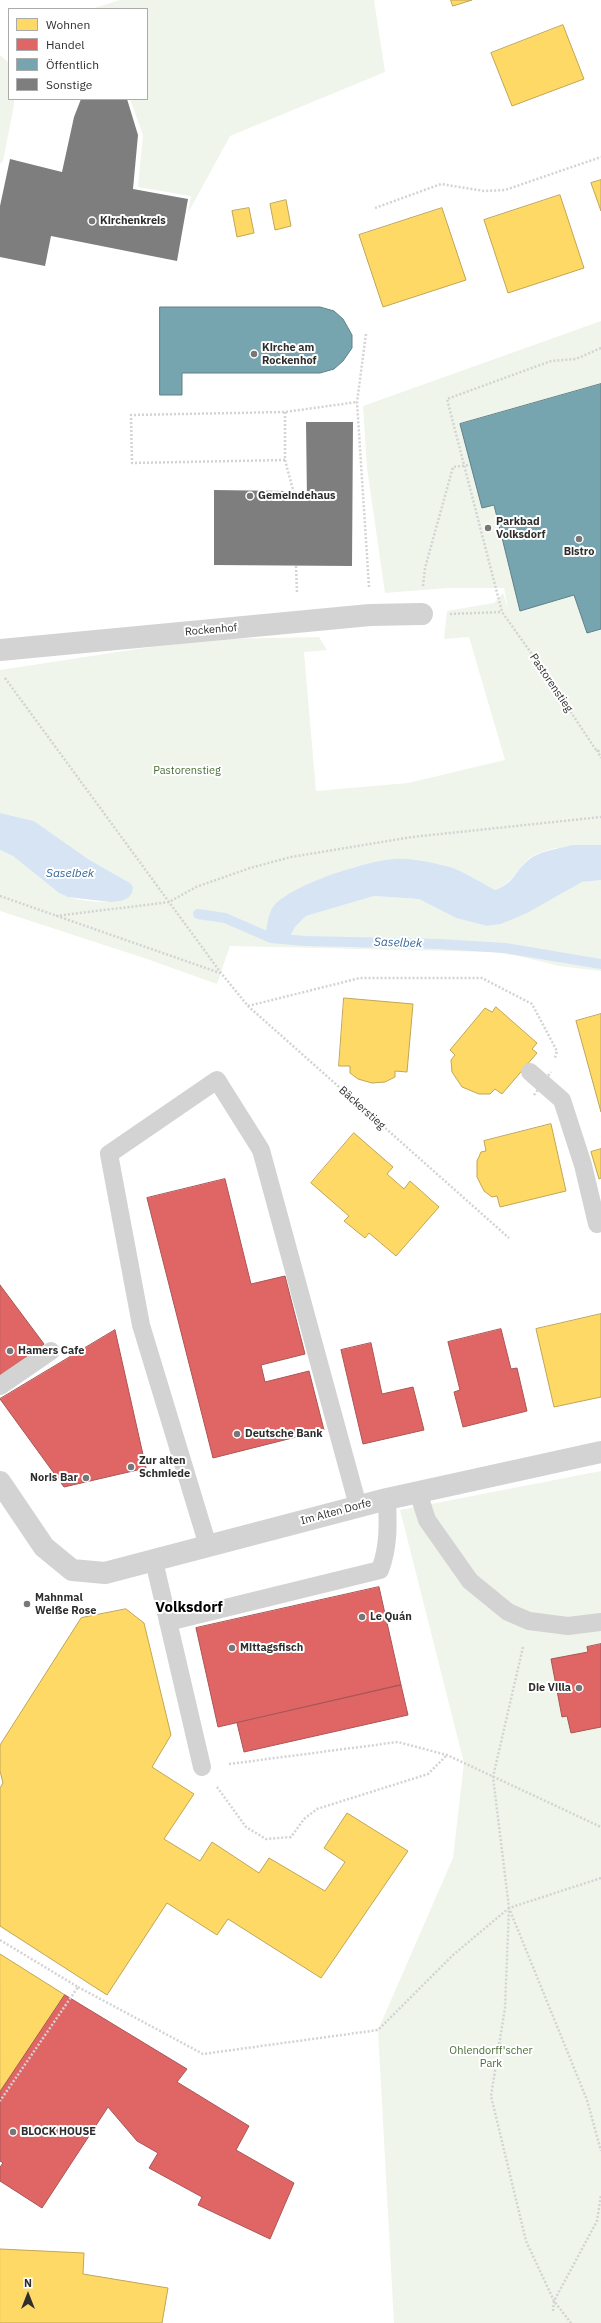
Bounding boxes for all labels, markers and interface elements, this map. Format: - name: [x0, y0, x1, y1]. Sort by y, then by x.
- legend: [8, 8, 148, 100]
- text: Wohnen: [46, 17, 90, 32]
- text: Handel: [46, 37, 85, 52]
- text: Öffentlich: [46, 57, 99, 72]
- text: Sonstige: [46, 77, 92, 92]
- place label: Kirchenkreis: [100, 214, 166, 228]
- marker: Kirchenkreis: [87, 216, 97, 226]
- place label: Kirche am Rockenhof: [262, 341, 317, 367]
- marker: Kirche am Rockenhof: [249, 349, 259, 359]
- place label: Gemeindehaus: [258, 489, 336, 503]
- marker: Gemeindehaus: [245, 491, 255, 501]
- place label: Parkbad Volksdorf: [496, 515, 545, 541]
- marker: Parkbad Volksdorf: [483, 523, 493, 533]
- marker: Bistro: [574, 534, 584, 544]
- place label: Bistro: [564, 545, 594, 559]
- street label: Rockenhof: [184, 621, 238, 639]
- street label: Pastorenstieg: [527, 651, 575, 715]
- park label: Pastorenstieg: [153, 764, 221, 778]
- water label: Saselbek: [46, 867, 94, 881]
- water label: Saselbek: [374, 935, 422, 951]
- street label: Bäckerstieg: [336, 1084, 388, 1132]
- place label: Hamers Cafe: [18, 1344, 84, 1358]
- marker: Hamers Cafe: [5, 1346, 15, 1356]
- place label: Deutsche Bank: [245, 1427, 323, 1441]
- marker: Deutsche Bank: [232, 1429, 242, 1439]
- place label: Zur alten Schmiede: [139, 1454, 190, 1480]
- marker: Zur alten Schmiede: [126, 1462, 136, 1472]
- place label: Noris Bar: [30, 1471, 78, 1485]
- marker: Noris Bar: [81, 1473, 91, 1483]
- street label: Im Alten Dorfe: [299, 1496, 373, 1528]
- place label: Mahnmal Weiße Rose: [35, 1591, 96, 1617]
- marker: Mahnmal Weiße Rose: [22, 1599, 32, 1609]
- district label: Volksdorf: [155, 1599, 223, 1617]
- place label: Le Quán: [370, 1610, 412, 1624]
- marker: Le Quán: [357, 1612, 367, 1622]
- place label: Mittagsfisch: [240, 1641, 303, 1655]
- marker: Mittagsfisch: [227, 1643, 237, 1653]
- place label: Die Villa: [528, 1681, 571, 1695]
- marker: Die Villa: [574, 1683, 584, 1693]
- park label: Ohlendorff'scher Park: [449, 2044, 533, 2070]
- place label: BLOCK HOUSE: [21, 2125, 96, 2139]
- marker: BLOCK HOUSE: [8, 2127, 18, 2137]
- north arrow: [8, 2275, 48, 2315]
- text: N: [24, 2276, 32, 2290]

